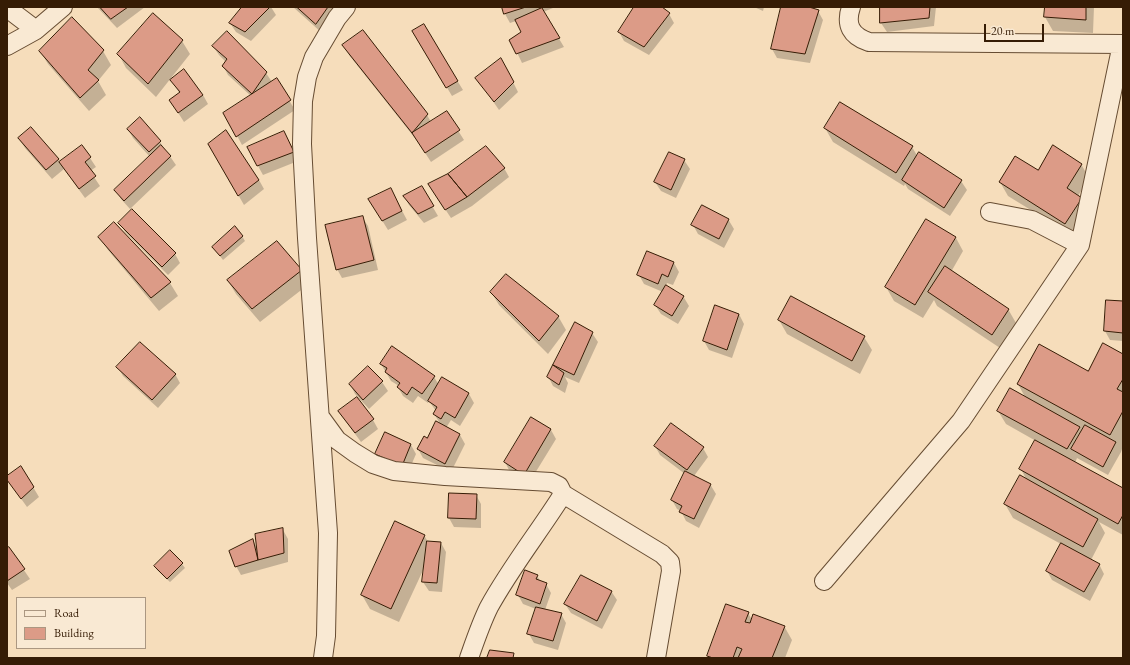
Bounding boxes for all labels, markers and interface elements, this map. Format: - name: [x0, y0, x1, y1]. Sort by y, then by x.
- scale bar: [986, 16, 1046, 42]
- text: 20 m: [991, 23, 1014, 39]
- legend: [16, 597, 146, 649]
- text: Road: [54, 605, 79, 621]
- text: Building: [54, 625, 94, 641]

